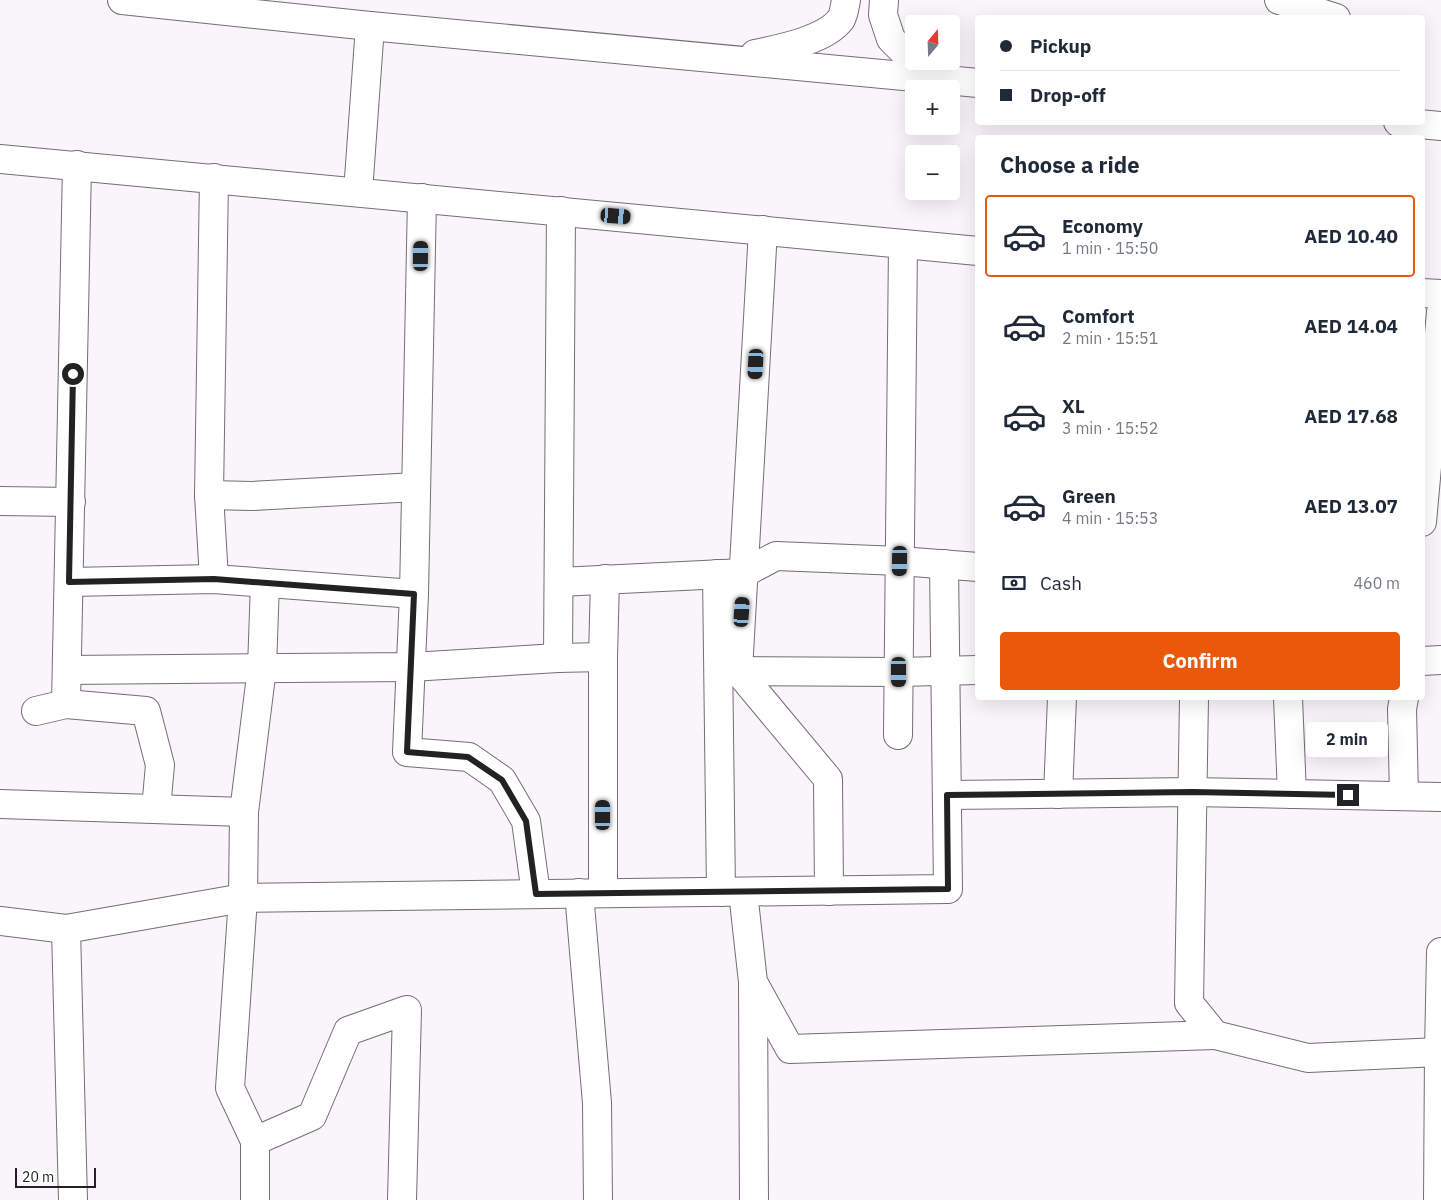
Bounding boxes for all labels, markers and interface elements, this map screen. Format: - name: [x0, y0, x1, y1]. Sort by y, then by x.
- north arrow: [905, 15, 960, 70]
- map controls: [905, 15, 960, 200]
- text: Pickup: [1030, 34, 1091, 58]
- button: +: [905, 80, 960, 135]
- text: Drop-off: [1030, 83, 1106, 107]
- button: −: [905, 145, 960, 200]
- text: Choose a ride: [1000, 150, 1140, 179]
- car: [600, 207, 631, 225]
- icon: car: [1002, 214, 1047, 259]
- text: Economy: [1062, 214, 1143, 238]
- text: AED 10.40: [1304, 224, 1398, 248]
- text: 1 min · 15:50: [1062, 238, 1158, 258]
- car: [413, 241, 428, 271]
- icon: car: [1002, 304, 1047, 349]
- text: Comfort: [1062, 304, 1135, 328]
- text: AED 14.04: [1304, 314, 1398, 338]
- text: 2 min · 15:51: [1062, 328, 1158, 348]
- car: [747, 349, 764, 379]
- route start: [62, 363, 84, 385]
- icon: car: [1002, 394, 1047, 439]
- text: XL: [1062, 394, 1085, 418]
- text: AED 17.68: [1304, 404, 1398, 428]
- text: 3 min · 15:52: [1062, 418, 1158, 438]
- icon: car: [1002, 484, 1047, 529]
- text: Green: [1062, 484, 1116, 508]
- text: AED 13.07: [1304, 494, 1398, 518]
- text: 4 min · 15:53: [1062, 508, 1158, 528]
- car: [892, 546, 907, 576]
- icon: cash: [1000, 569, 1028, 597]
- text: Cash: [1040, 571, 1082, 595]
- text: 460 m: [1353, 573, 1400, 593]
- car: [733, 597, 750, 627]
- button: Confirm: [1000, 632, 1400, 690]
- car: [891, 657, 906, 687]
- callout: 2 min: [1307, 722, 1389, 758]
- text: 2 min: [1326, 729, 1368, 749]
- route end: [1337, 784, 1359, 806]
- car: [595, 800, 610, 830]
- scale bar: [15, 1165, 96, 1188]
- text: 20 m: [22, 1168, 54, 1186]

